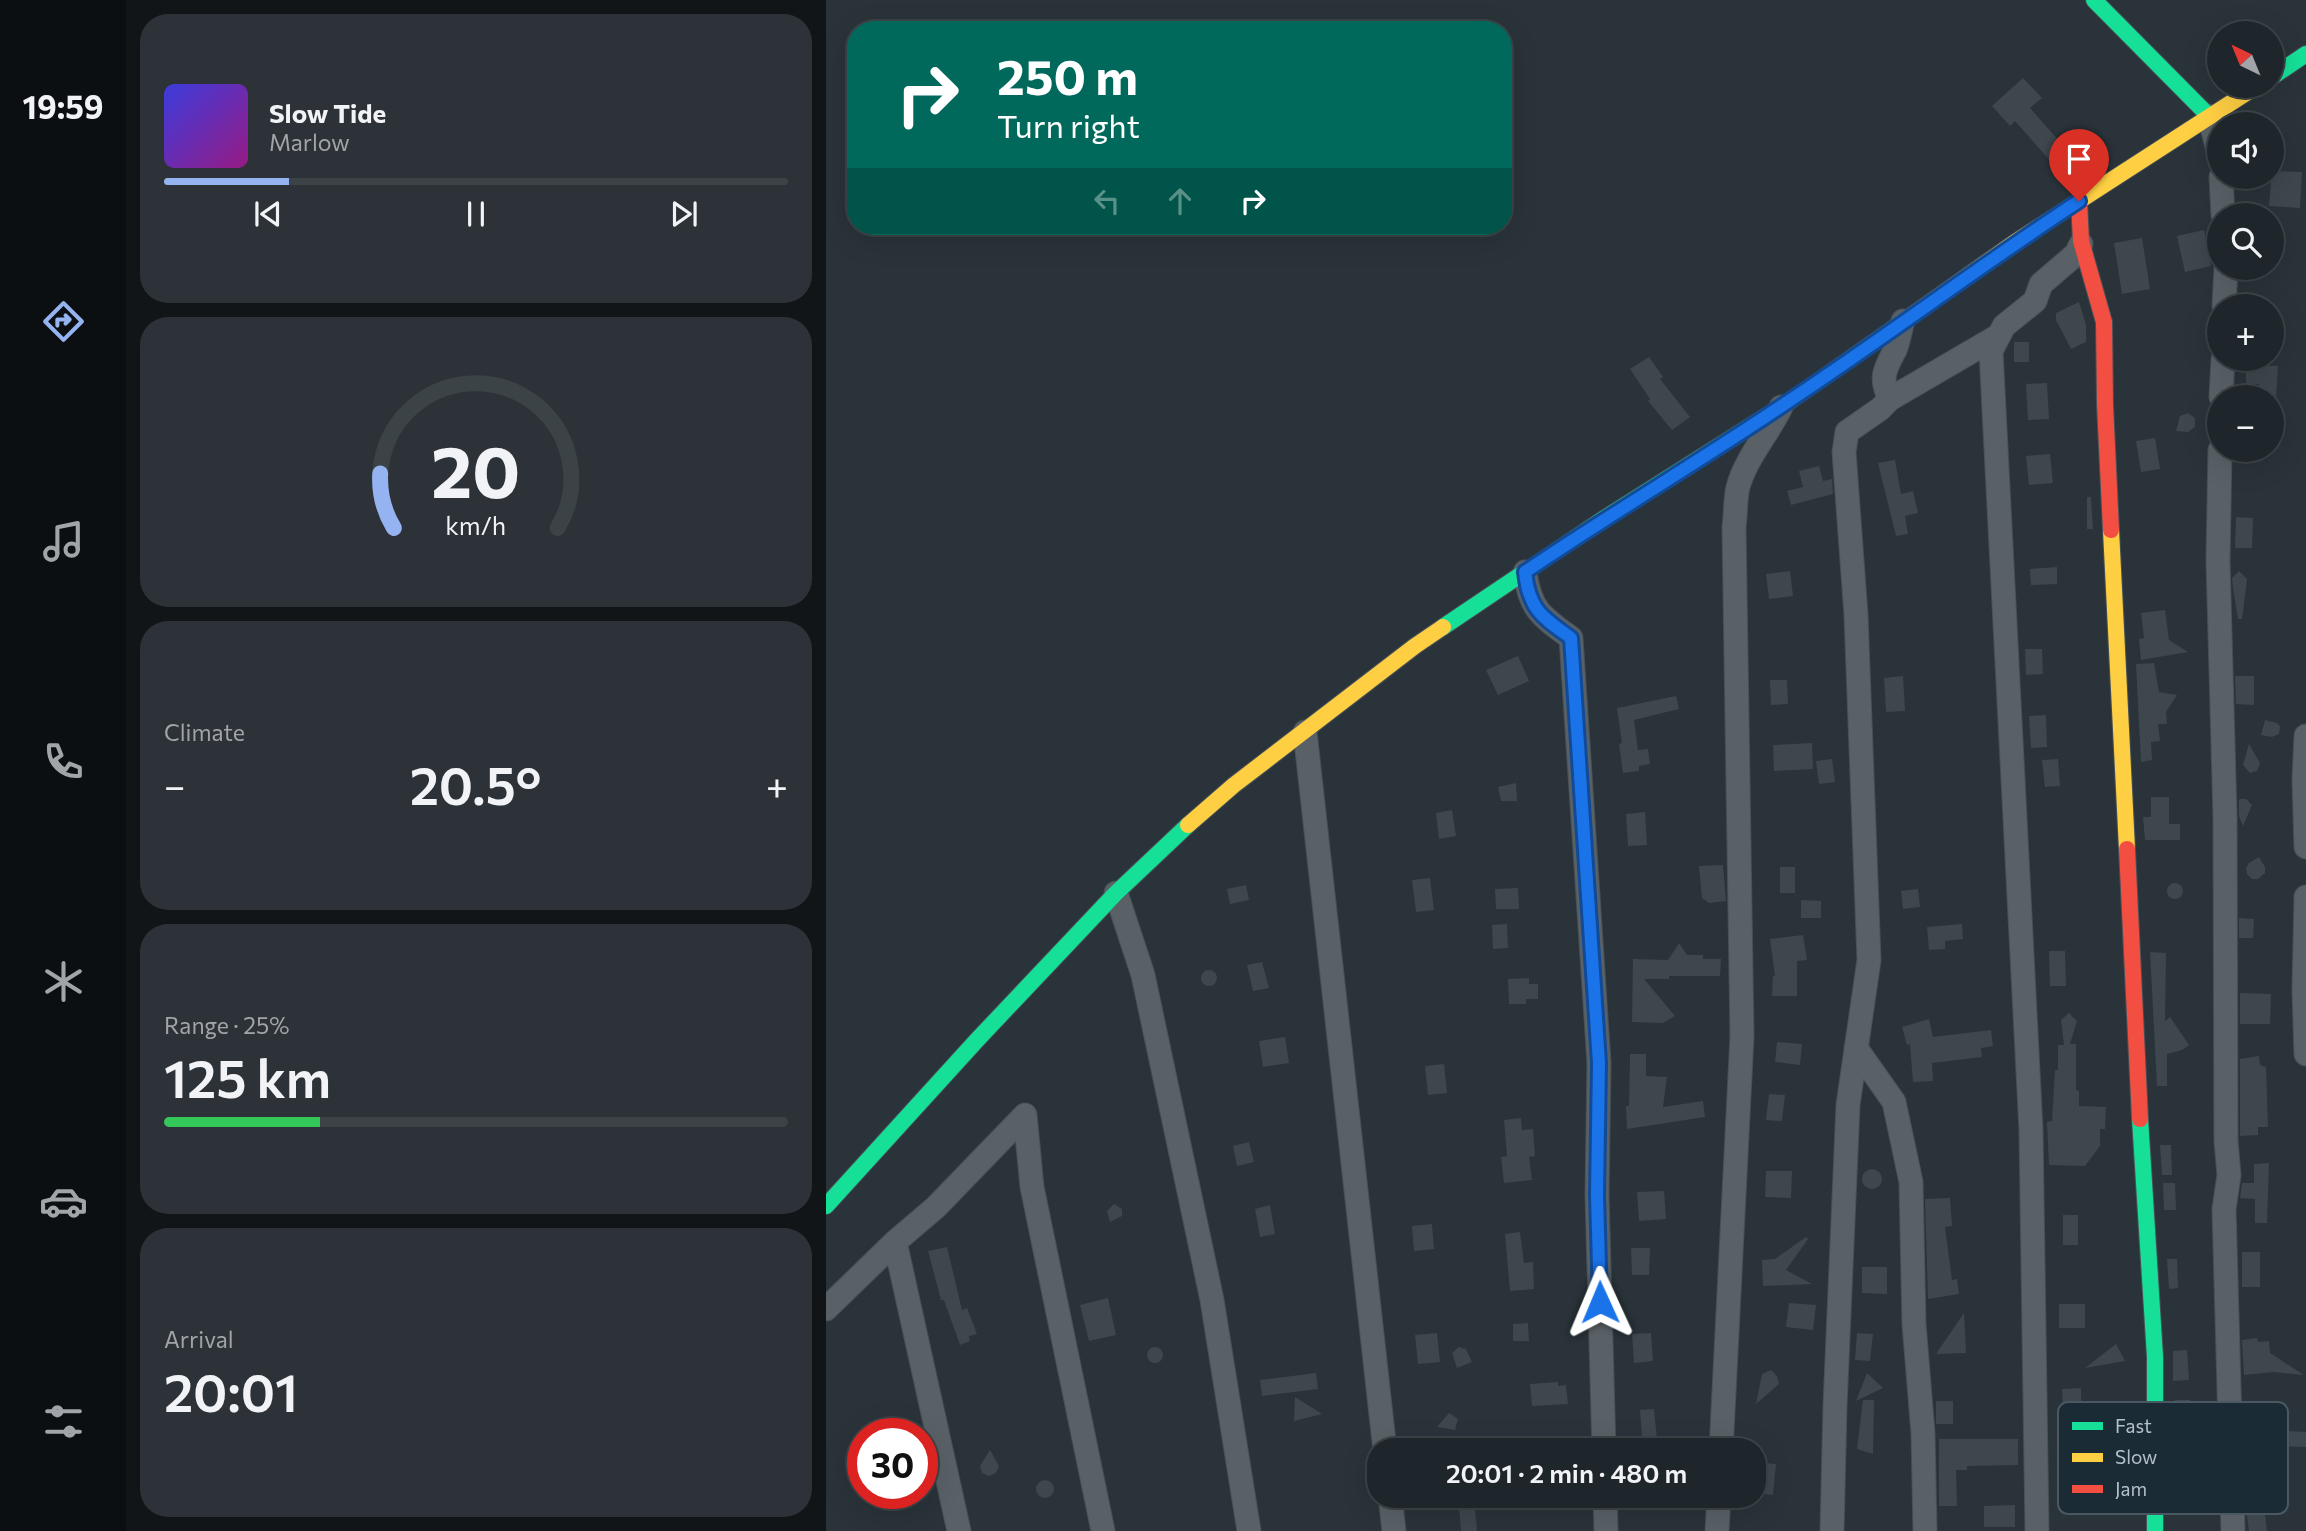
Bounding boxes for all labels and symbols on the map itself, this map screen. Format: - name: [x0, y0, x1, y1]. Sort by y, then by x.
- north arrow: [2207, 21, 2284, 98]
- pin: [2049, 129, 2109, 201]
- position arrow: [1563, 1265, 1637, 1339]
- legend: [2058, 1402, 2288, 1514]
- text: Fast: [2115, 1414, 2152, 1437]
- speed limit sign: 30: [847, 1418, 938, 1509]
- text: Slow: [2115, 1445, 2157, 1468]
- text: Jam: [2115, 1477, 2147, 1500]

